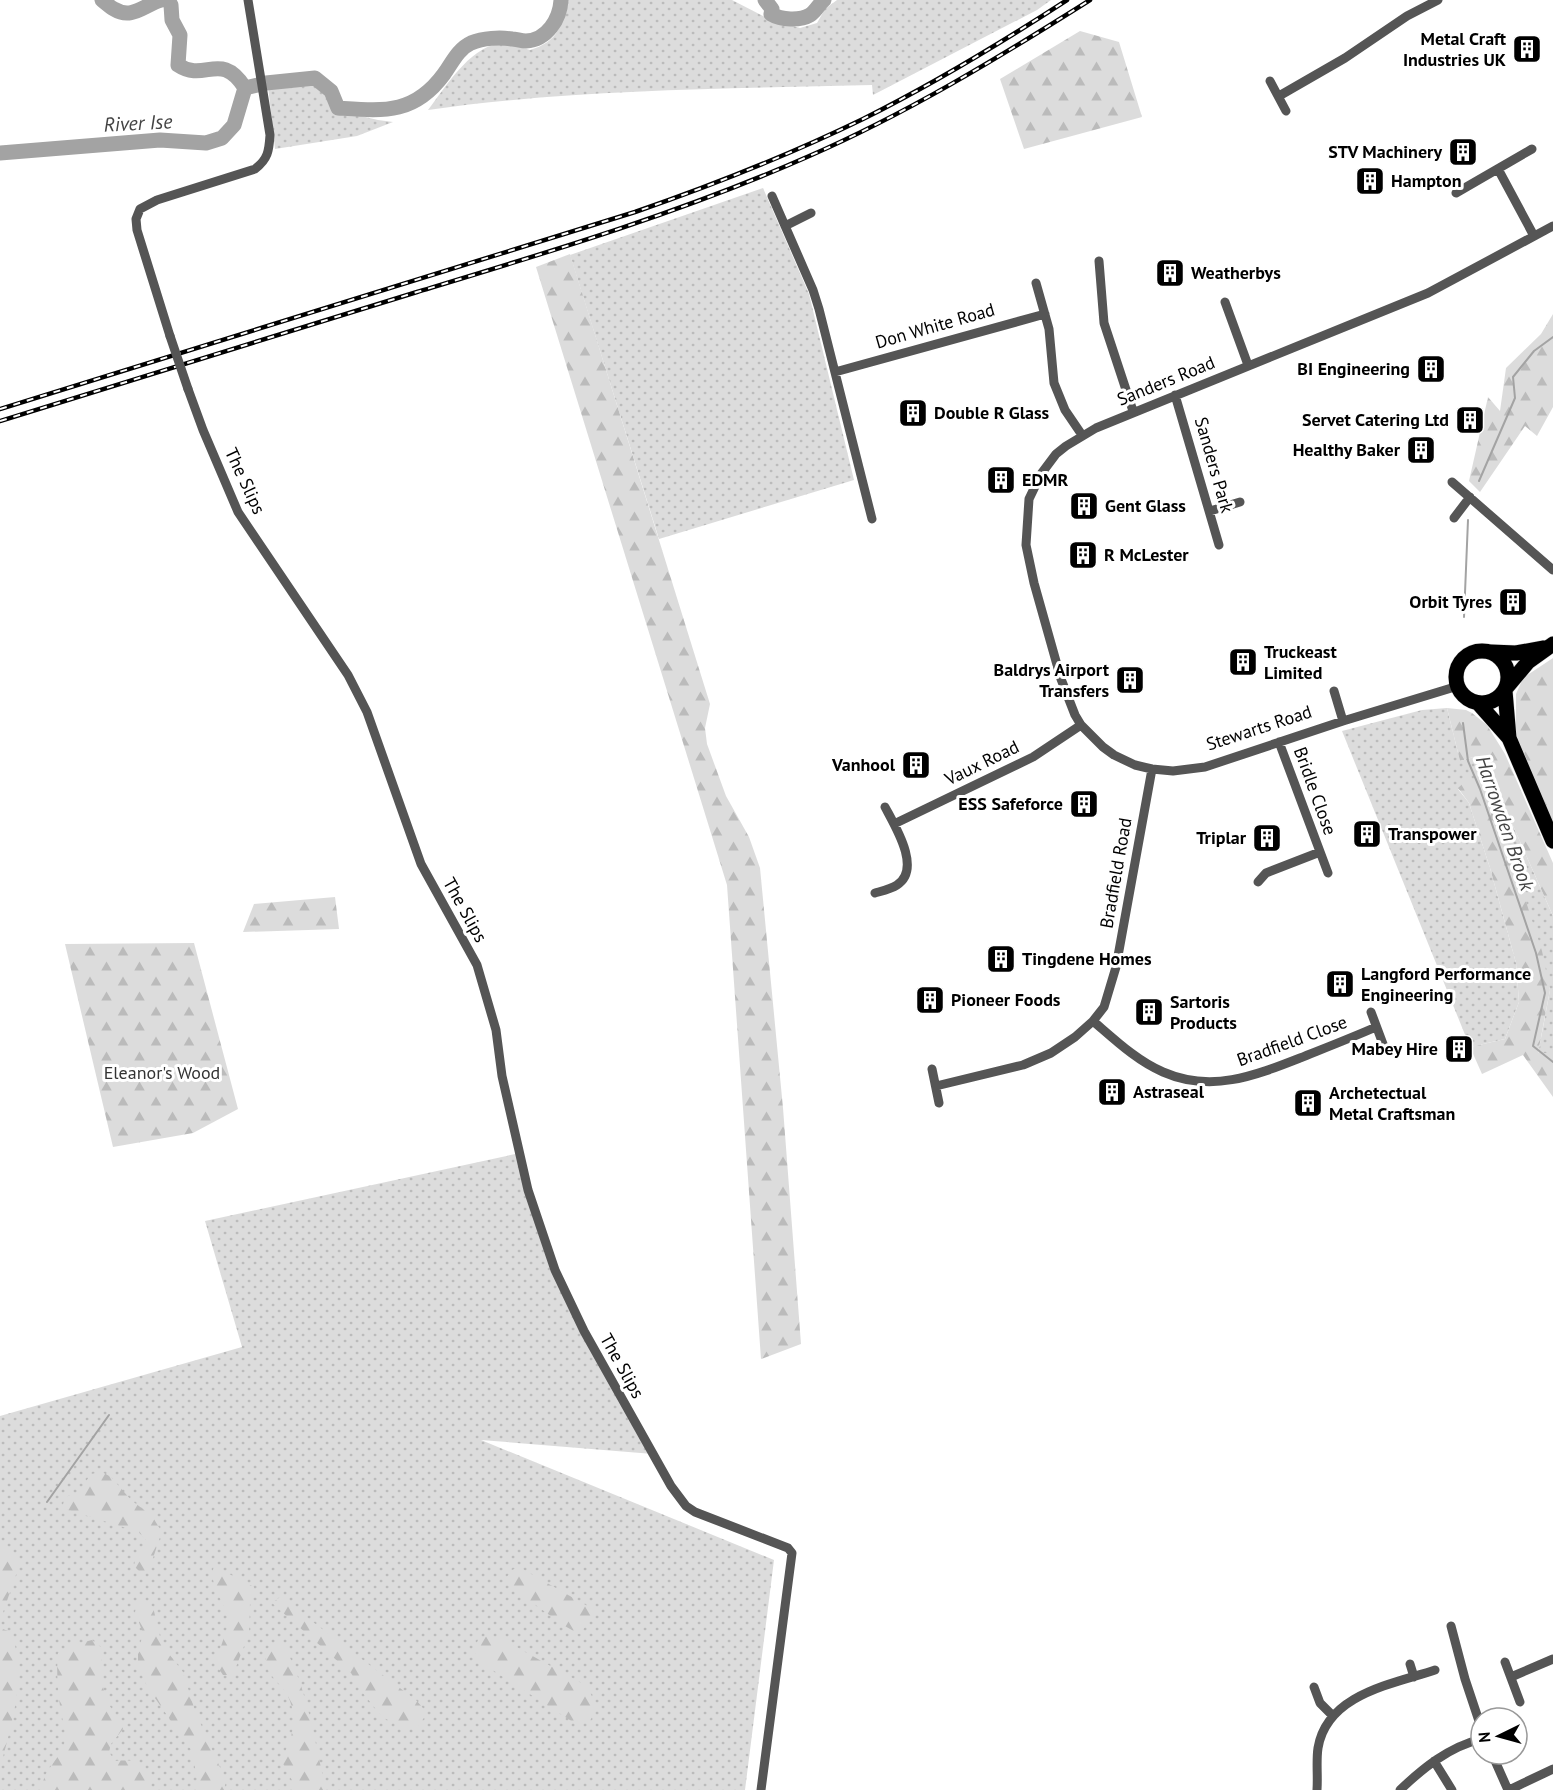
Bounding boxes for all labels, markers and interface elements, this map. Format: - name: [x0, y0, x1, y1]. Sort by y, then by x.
- place label: Metal Craft Industries UK: [1403, 27, 1507, 71]
- building icon: Metal Craft Industries UK: [1511, 33, 1543, 65]
- water label: River Ise: [103, 108, 174, 138]
- building icon: STV Machinery: [1447, 136, 1479, 168]
- place label: STV Machinery: [1328, 140, 1442, 163]
- building icon: Hampton: [1354, 165, 1386, 197]
- place label: Hampton: [1391, 169, 1462, 192]
- building icon: Weatherbys: [1154, 257, 1186, 289]
- place label: Weatherbys: [1191, 261, 1281, 284]
- street label: Don White Road: [872, 297, 997, 354]
- street label: Sanders Road: [1113, 350, 1218, 411]
- building icon: BI Engineering: [1415, 353, 1447, 385]
- place label: BI Engineering: [1297, 357, 1410, 380]
- building icon: Double R Glass: [897, 397, 929, 429]
- place label: Double R Glass: [934, 401, 1050, 424]
- building icon: Servet Catering Ltd: [1454, 404, 1486, 436]
- place label: Servet Catering Ltd: [1302, 408, 1449, 431]
- street label: Sanders Park: [1190, 414, 1239, 516]
- building icon: Healthy Baker: [1405, 434, 1437, 466]
- place label: Healthy Baker: [1293, 438, 1401, 461]
- street label: The Slips: [220, 444, 271, 518]
- building icon: EDMR: [985, 464, 1017, 496]
- place label: EDMR: [1022, 468, 1068, 491]
- building icon: Gent Glass: [1068, 490, 1100, 522]
- place label: Gent Glass: [1105, 494, 1186, 517]
- building icon: R McLester: [1067, 539, 1099, 571]
- place label: R McLester: [1104, 543, 1189, 566]
- building icon: Orbit Tyres: [1497, 586, 1529, 618]
- place label: Orbit Tyres: [1409, 590, 1492, 613]
- place label: Truckeast Limited: [1264, 640, 1337, 684]
- building icon: Truckeast Limited: [1227, 646, 1259, 678]
- place label: Baldrys Airport Transfers: [994, 658, 1110, 702]
- building icon: Baldrys Airport Transfers: [1114, 664, 1146, 696]
- street label: Stewarts Road: [1203, 700, 1315, 755]
- street label: Vaux Road: [940, 735, 1023, 791]
- street label: Bridle Close: [1289, 744, 1342, 838]
- building icon: Vanhool: [900, 749, 932, 781]
- water label: Harrowden Brook: [1470, 752, 1541, 895]
- place label: Vanhool: [831, 753, 896, 776]
- building icon: ESS Safeforce: [1068, 788, 1100, 820]
- place label: ESS Safeforce: [958, 792, 1063, 815]
- street label: Bradfield Road: [1094, 816, 1137, 930]
- building icon: Transpower: [1351, 818, 1383, 850]
- building icon: Triplar: [1251, 822, 1283, 854]
- place label: Transpower: [1388, 822, 1477, 845]
- place label: Triplar: [1196, 826, 1247, 849]
- street label: The Slips: [438, 873, 493, 946]
- building icon: Tingdene Homes: [985, 943, 1017, 975]
- place label: Tingdene Homes: [1022, 947, 1152, 970]
- place label: Langford Performance Engineering: [1361, 962, 1531, 1006]
- building icon: Langford Performance Engineering: [1324, 968, 1356, 1000]
- building icon: Pioneer Foods: [914, 984, 946, 1016]
- place label: Pioneer Foods: [951, 988, 1061, 1011]
- place label: Sartoris Products: [1170, 990, 1237, 1034]
- building icon: Sartoris Products: [1133, 996, 1165, 1028]
- street label: Bradfield Close: [1234, 1010, 1350, 1071]
- building icon: Mabey Hire: [1443, 1033, 1475, 1065]
- place label: Mabey Hire: [1352, 1037, 1438, 1060]
- park label: Eleanor's Wood: [104, 1061, 220, 1084]
- building icon: Astraseal: [1096, 1076, 1128, 1108]
- place label: Astraseal: [1133, 1080, 1205, 1103]
- place label: Archetectual Metal Craftsman: [1329, 1081, 1455, 1125]
- building icon: Archetectual Metal Craftsman: [1292, 1087, 1324, 1119]
- street label: The Slips: [595, 1329, 650, 1402]
- north arrow: [1469, 1706, 1529, 1766]
- text: N: [1474, 1731, 1494, 1743]

